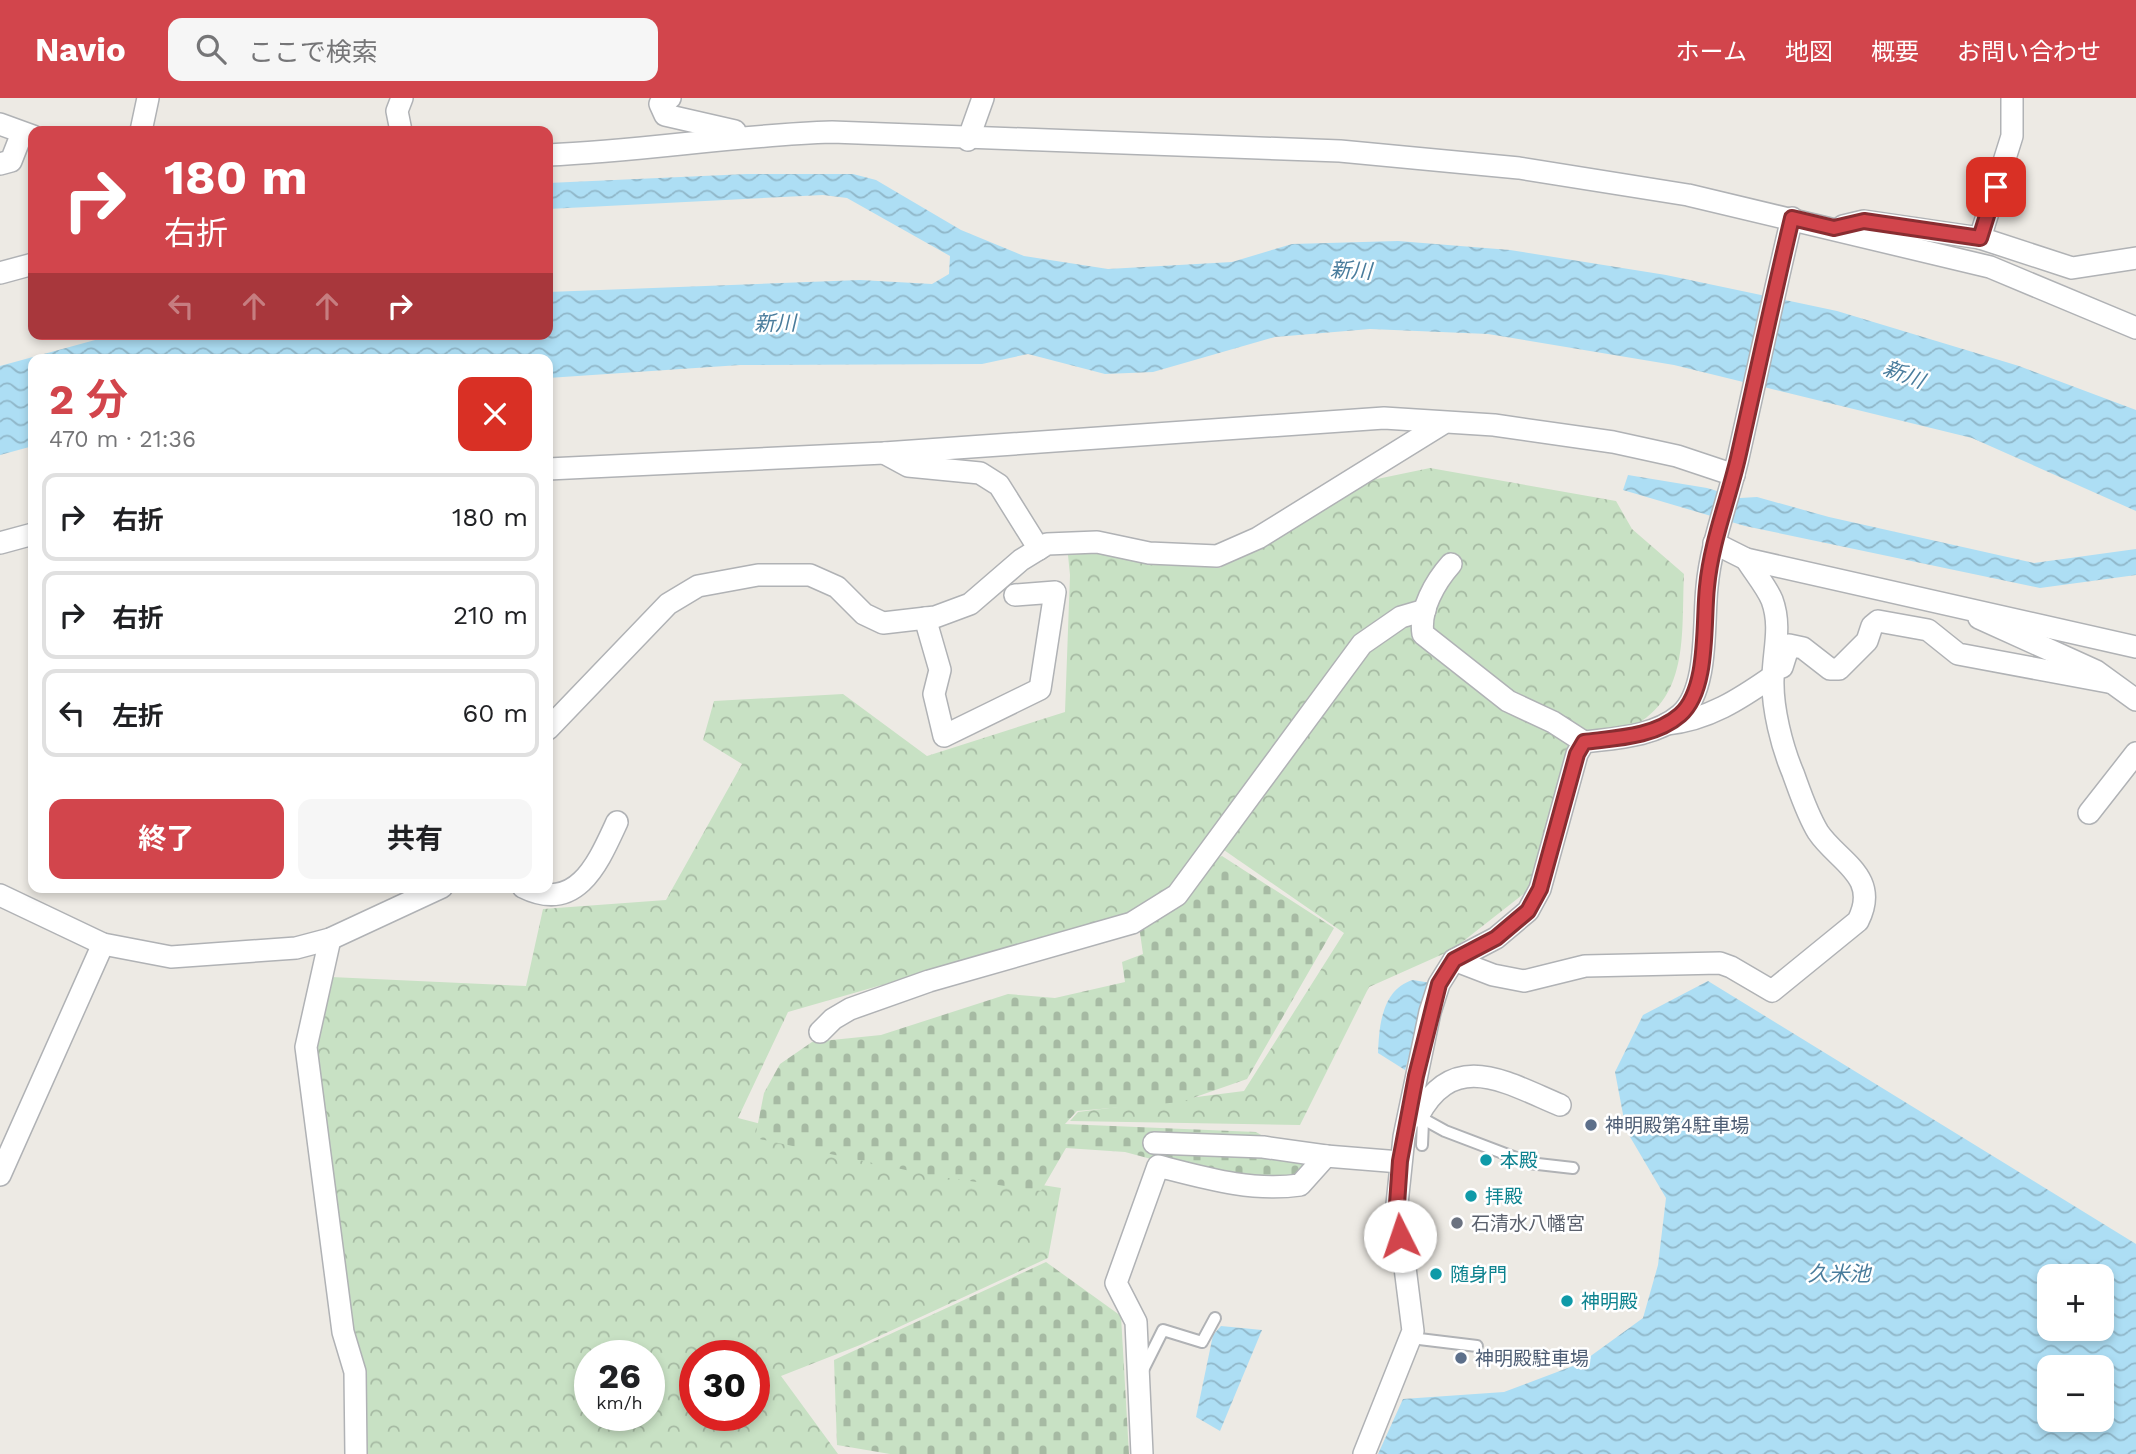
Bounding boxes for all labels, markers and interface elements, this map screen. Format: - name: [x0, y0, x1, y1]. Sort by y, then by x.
- search box: [168, 18, 658, 81]
- text: Navio: [35, 30, 126, 69]
- icon: search: [192, 30, 230, 68]
- text: ここで検索: [248, 37, 378, 67]
- text: ホーム: [1676, 38, 1747, 66]
- text: 地図: [1785, 38, 1833, 66]
- text: 概要: [1871, 38, 1919, 66]
- text: お問い合わせ: [1957, 38, 2101, 66]
- text: 180 m: [164, 148, 308, 206]
- icon: right: [49, 154, 140, 245]
- pin: [1966, 157, 2026, 217]
- icon: arrive: [1977, 168, 2015, 206]
- text: 右折: [164, 214, 228, 252]
- water label: 新川: [1329, 256, 1375, 284]
- icon: left: [162, 287, 200, 325]
- icon: ahead: [235, 287, 273, 325]
- icon: ahead: [308, 287, 346, 325]
- icon: right: [381, 287, 419, 325]
- water label: 新川: [754, 310, 798, 336]
- water label: 新川: [1880, 355, 1930, 394]
- text: 2 分: [49, 375, 128, 424]
- button: close: [458, 377, 532, 451]
- text: 470 m · 21:36: [49, 426, 196, 453]
- icon: right: [53, 498, 91, 536]
- text: 180 m: [452, 502, 528, 532]
- text: 右折: [112, 505, 164, 535]
- icon: right: [53, 596, 91, 634]
- text: 210 m: [453, 600, 528, 630]
- text: 右折: [112, 603, 164, 633]
- icon: left: [53, 694, 91, 732]
- text: 60 m: [462, 698, 528, 728]
- text: 左折: [112, 701, 164, 731]
- button: 終了: [49, 799, 284, 879]
- button: 共有: [298, 799, 532, 879]
- place label: 神明殿第4駐車場: [1605, 1114, 1750, 1137]
- marker: 神明殿第4駐車場: [1583, 1117, 1599, 1133]
- place label: 本殿: [1500, 1149, 1538, 1172]
- marker: 本殿: [1478, 1152, 1494, 1168]
- place label: 拝殿: [1485, 1185, 1523, 1208]
- marker: 拝殿: [1463, 1188, 1479, 1204]
- position arrow: [1363, 1199, 1437, 1273]
- place label: 石清水八幡宮: [1471, 1212, 1585, 1235]
- marker: 石清水八幡宮: [1449, 1215, 1465, 1231]
- water label: 久米池: [1808, 1261, 1872, 1286]
- place label: 随身門: [1450, 1263, 1507, 1286]
- map controls: [2037, 1264, 2114, 1432]
- button: +: [2037, 1264, 2114, 1341]
- marker: 随身門: [1428, 1266, 1444, 1282]
- place label: 神明殿: [1581, 1290, 1638, 1313]
- marker: 神明殿: [1559, 1293, 1575, 1309]
- speed limit sign: 30: [679, 1340, 770, 1431]
- place label: 神明殿駐車場: [1475, 1347, 1589, 1370]
- marker: 神明殿駐車場: [1453, 1350, 1469, 1366]
- text: 26: [598, 1355, 641, 1397]
- button: −: [2037, 1355, 2114, 1432]
- text: km/h: [596, 1392, 643, 1413]

